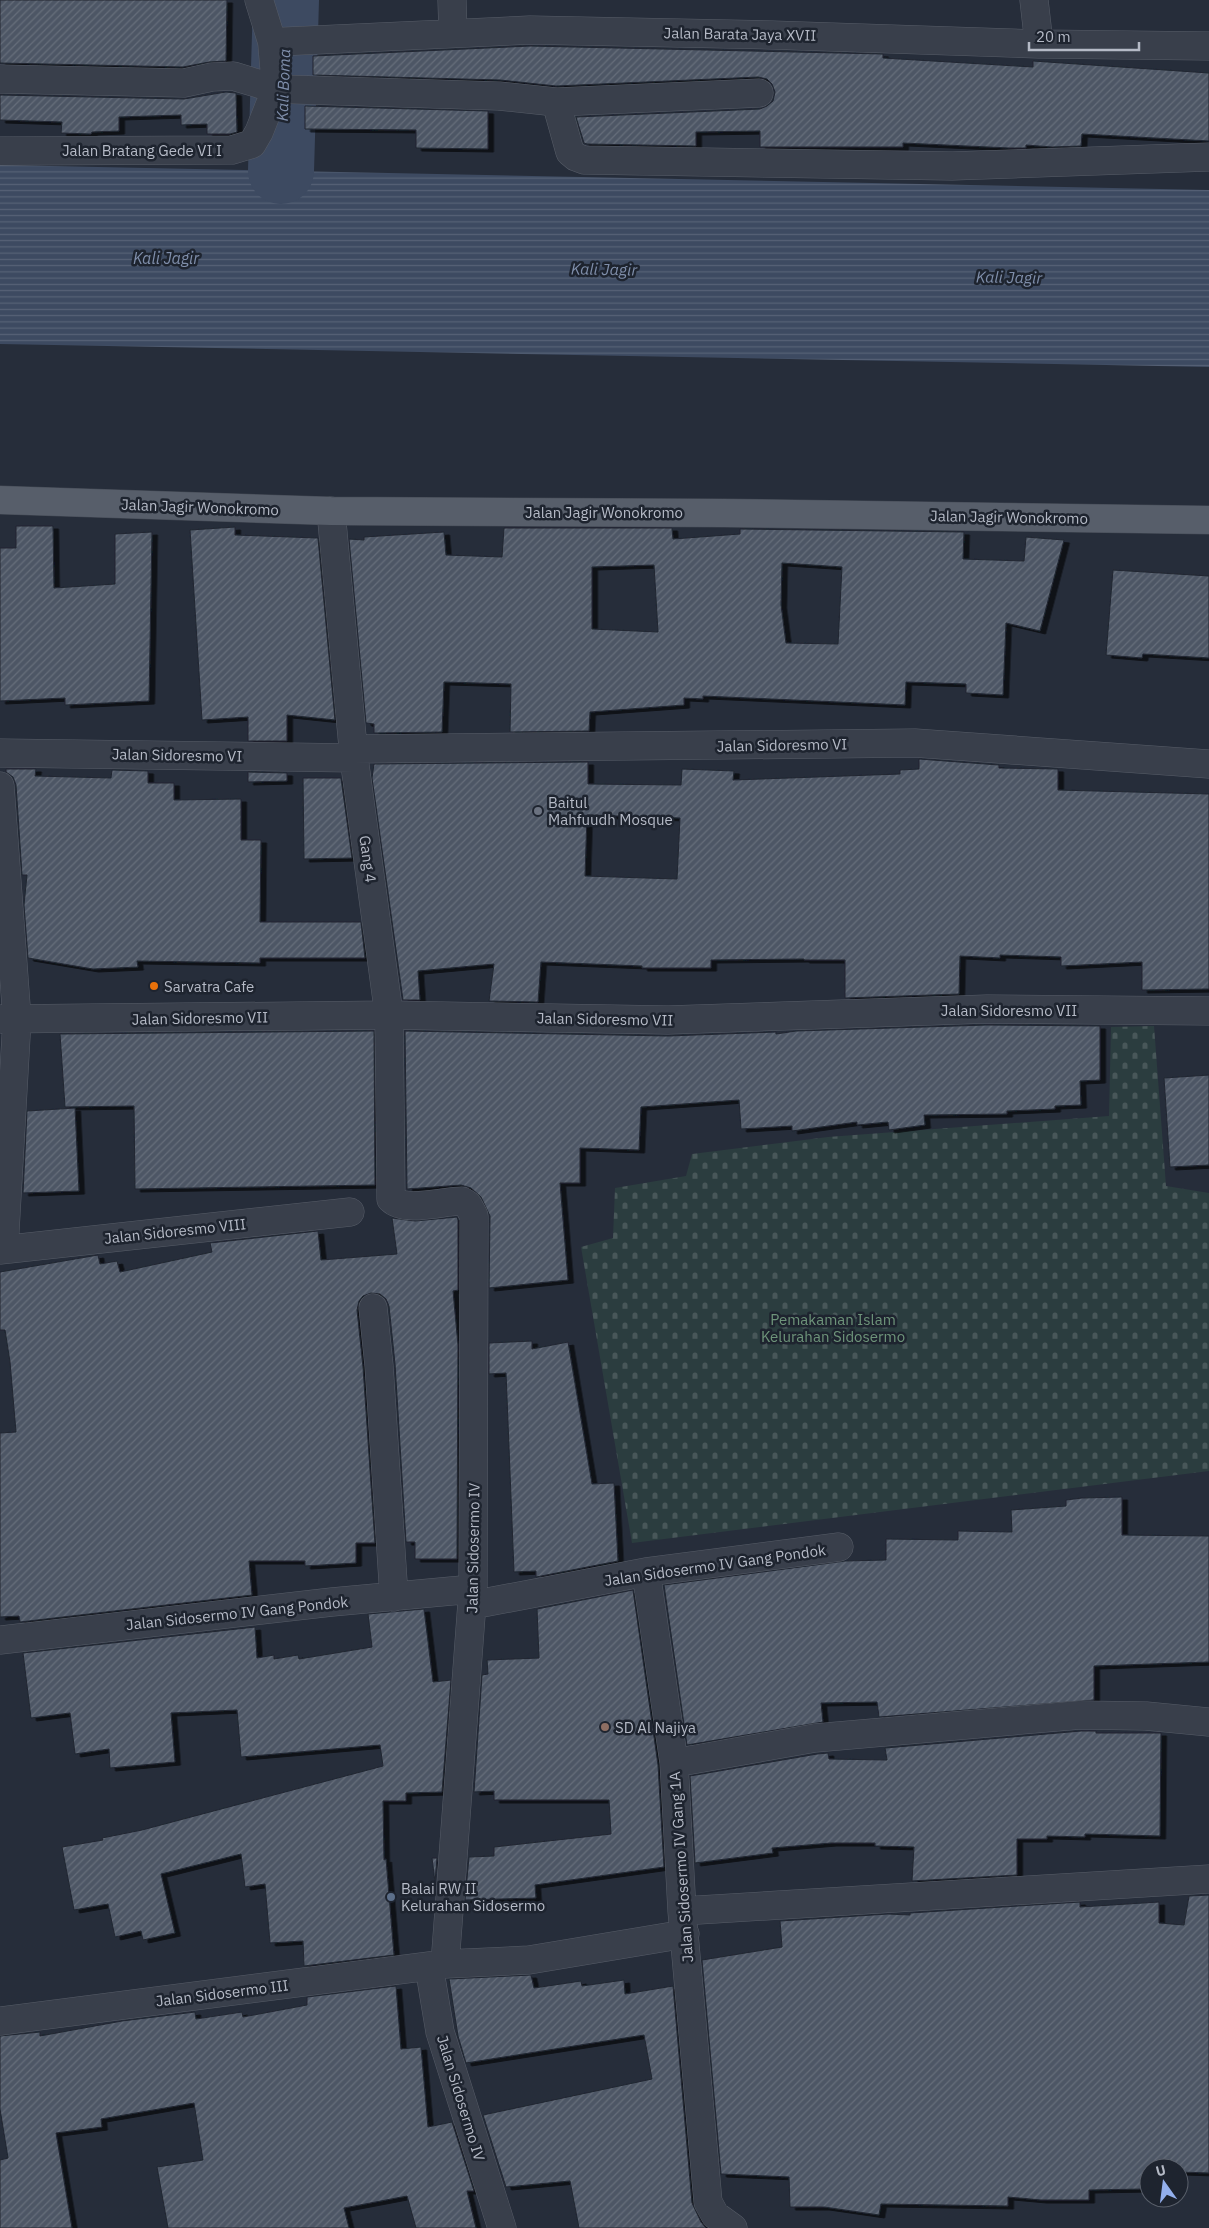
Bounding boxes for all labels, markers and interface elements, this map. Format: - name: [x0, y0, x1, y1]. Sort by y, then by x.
- scale bar: [1029, 20, 1139, 52]
- street label: Jalan Barata Jaya XVII: [664, 23, 816, 45]
- text: 20 m: [1036, 27, 1071, 46]
- water label: Kali Boma: [272, 48, 294, 122]
- street label: Jalan Bratang Gede VI I: [62, 141, 222, 160]
- water label: Kali Jagir: [133, 248, 200, 268]
- water label: Kali Jagir: [571, 258, 638, 280]
- water label: Kali Jagir: [976, 266, 1043, 288]
- street label: Jalan Jagir Wonokromo: [121, 495, 279, 519]
- street label: Jalan Jagir Wonokromo: [525, 503, 683, 522]
- street label: Jalan Jagir Wonokromo: [930, 506, 1088, 528]
- street label: Jalan Sidoresmo VI: [717, 734, 847, 756]
- street label: Jalan Sidoresmo VI: [112, 744, 242, 766]
- place label: Baitul Mahfuudh Mosque: [548, 793, 673, 829]
- marker: Baitul Mahfuudh Mosque: [532, 805, 544, 817]
- street label: Gang 4: [355, 834, 381, 884]
- place label: Sarvatra Cafe: [164, 977, 254, 996]
- marker: Sarvatra Cafe: [148, 980, 160, 992]
- street label: Jalan Sidoresmo VII: [941, 1001, 1077, 1020]
- street label: Jalan Sidoresmo VII: [132, 1007, 268, 1029]
- street label: Jalan Sidoresmo VII: [537, 1008, 673, 1030]
- street label: Jalan Sidoresmo VIII: [103, 1214, 247, 1248]
- park label: Pemakaman Islam Kelurahan Sidosermo: [761, 1310, 905, 1346]
- street label: Jalan Sidosermo IV: [462, 1483, 484, 1613]
- street label: Jalan Sidosermo IV Gang Pondok: [603, 1540, 827, 1590]
- street label: Jalan Sidosermo IV Gang Pondok: [125, 1592, 349, 1634]
- place label: SD Al Najiya: [615, 1718, 696, 1737]
- marker: SD Al Najiya: [599, 1721, 611, 1733]
- street label: Jalan Sidosermo IV Gang 1A: [665, 1771, 697, 1963]
- place label: Balai RW II Kelurahan Sidosermo: [401, 1879, 545, 1915]
- marker: Balai RW II Kelurahan Sidosermo: [385, 1891, 397, 1903]
- street label: Jalan Sidosermo III: [155, 1975, 289, 2011]
- street label: Jalan Sidosermo IV: [433, 2033, 489, 2163]
- north arrow: [1139, 2158, 1189, 2208]
- text: U: [1154, 2160, 1168, 2180]

